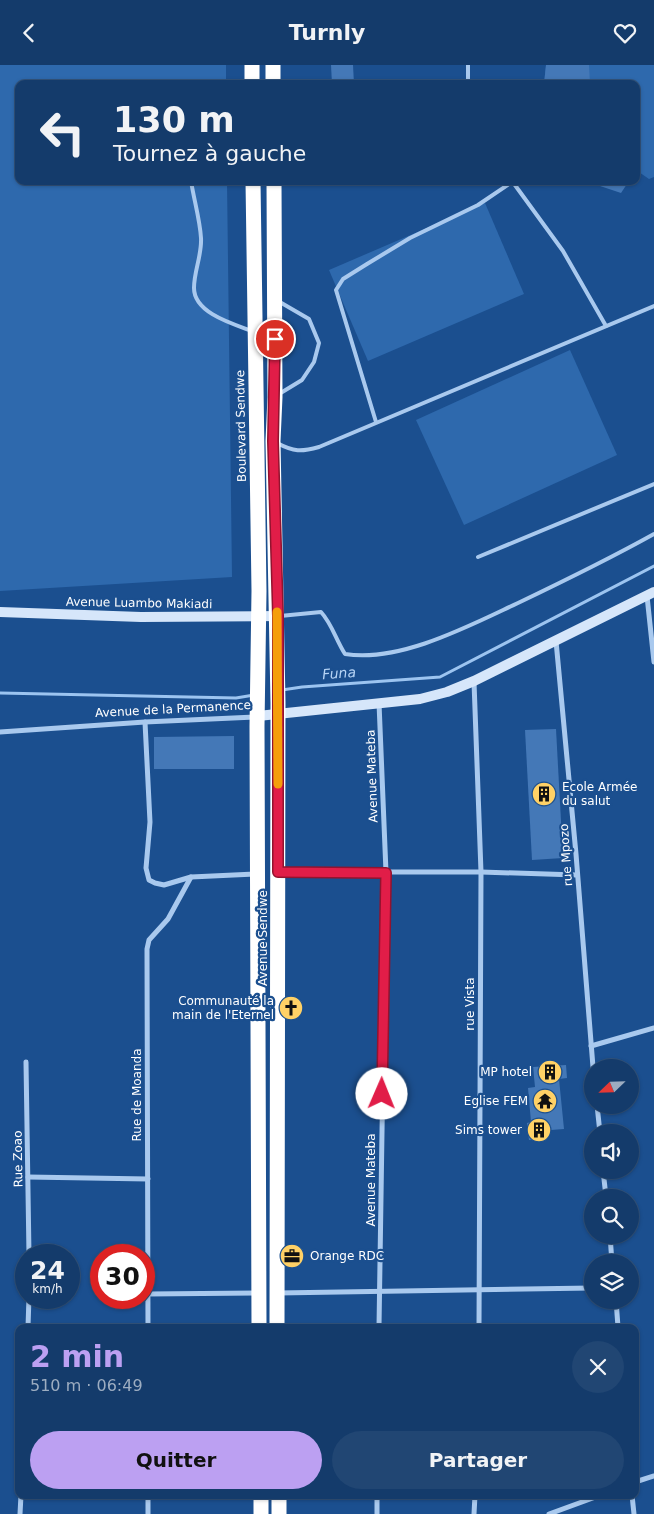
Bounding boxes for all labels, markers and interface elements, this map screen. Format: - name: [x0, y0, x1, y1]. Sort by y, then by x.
- icon: back: [15, 19, 43, 47]
- icon: heart: [611, 19, 639, 47]
- text: Turnly: [289, 20, 365, 45]
- icon: left: [30, 100, 95, 165]
- text: 130 m: [113, 100, 235, 140]
- text: Tournez à gauche: [113, 141, 306, 166]
- pin: [254, 318, 296, 360]
- icon: arrive: [261, 325, 289, 353]
- street label: Boulevard Sendwe: [233, 370, 249, 482]
- street label: Avenue Luambo Makiadi: [66, 595, 212, 611]
- water label: Funa: [322, 664, 356, 682]
- street label: Avenue de la Permanence: [95, 698, 251, 720]
- street label: Avenue Mateba: [363, 729, 381, 823]
- place label: Ecole Armée du salut: [562, 780, 637, 808]
- building icon: Ecole Armée du salut: [531, 781, 557, 807]
- street label: rue Mpozo: [557, 823, 575, 887]
- street label: Avenue Sendwe: [256, 890, 270, 986]
- street label: rue Vista: [463, 977, 477, 1031]
- place label: Communauté la main de l'Eternel: [172, 994, 274, 1022]
- church icon: Communauté la main de l'Eternel: [278, 995, 304, 1021]
- street label: Rue de Moanda: [130, 1048, 144, 1142]
- building icon: MP hotel: [537, 1059, 563, 1085]
- north arrow: [584, 1059, 639, 1114]
- map controls: [584, 1059, 639, 1309]
- place label: MP hotel: [480, 1065, 532, 1079]
- position arrow: [355, 1067, 407, 1119]
- temple icon: Eglise FEM: [532, 1088, 558, 1114]
- place label: Eglise FEM: [464, 1094, 528, 1108]
- building icon: Sims tower: [526, 1117, 552, 1143]
- place label: Sims tower: [455, 1123, 522, 1137]
- button: sound: [584, 1124, 639, 1179]
- street label: Rue Zoao: [11, 1130, 25, 1188]
- street label: Avenue Mateba: [364, 1133, 378, 1227]
- button: search: [584, 1189, 639, 1244]
- office icon: Orange RDC: [279, 1243, 305, 1269]
- speed limit sign: 30: [90, 1244, 155, 1309]
- place label: Orange RDC: [310, 1249, 384, 1263]
- button: layers: [584, 1254, 639, 1309]
- text: 24: [30, 1256, 65, 1285]
- text: km/h: [32, 1282, 63, 1296]
- text: 2 min: [30, 1339, 124, 1374]
- button: close: [572, 1341, 624, 1393]
- text: 510 m · 06:49: [30, 1376, 143, 1395]
- button: Quitter: [30, 1431, 322, 1489]
- button: Partager: [332, 1431, 624, 1489]

